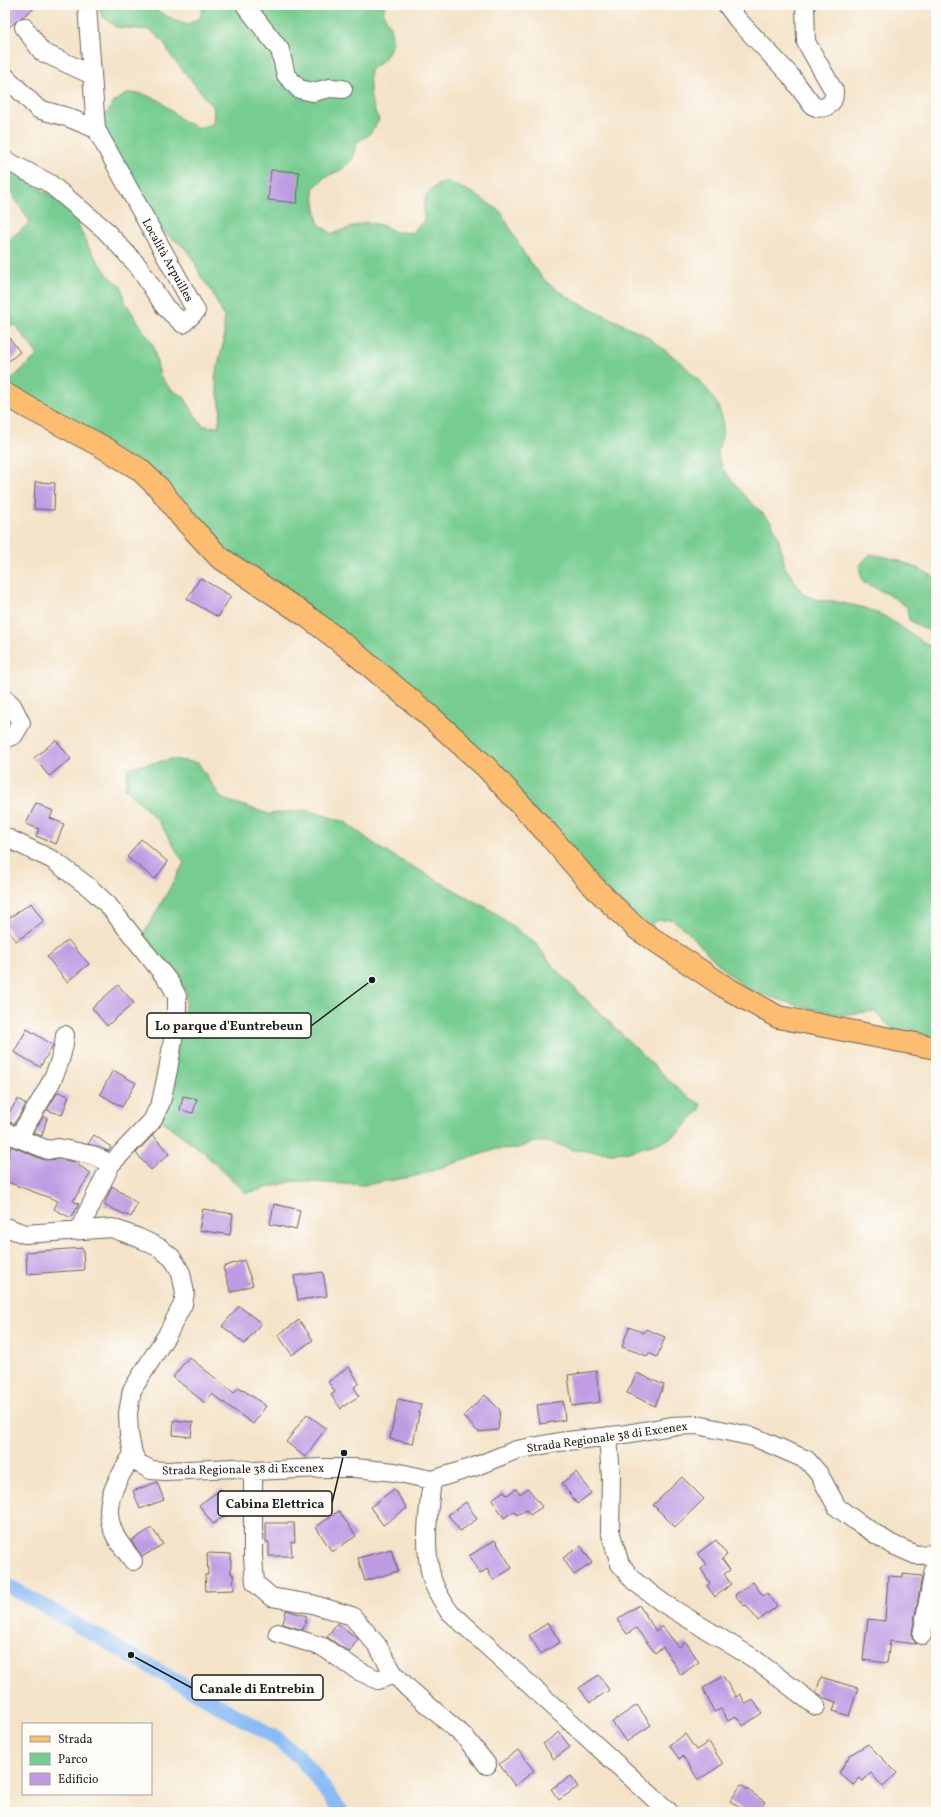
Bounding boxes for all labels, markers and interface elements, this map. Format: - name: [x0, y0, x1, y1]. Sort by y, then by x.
- street label: Località Arpuilles: [138, 216, 197, 305]
- callout: Lo parque d'Euntrebeun: [147, 1013, 311, 1038]
- text: Lo parque d'Euntrebeun: [155, 1018, 303, 1036]
- street label: Strada Regionale 38 di Excenex: [526, 1419, 689, 1457]
- street label: Strada Regionale 38 di Excenex: [162, 1461, 324, 1479]
- callout: Cabina Elettrica: [218, 1491, 332, 1516]
- text: Cabina Elettrica: [226, 1496, 324, 1514]
- callout: Canale di Entrebin: [192, 1675, 323, 1700]
- text: Canale di Entrebin: [199, 1681, 315, 1699]
- legend: [22, 1723, 152, 1795]
- text: Strada: [58, 1732, 93, 1748]
- text: Parco: [58, 1752, 88, 1768]
- text: Edificio: [58, 1772, 98, 1788]

